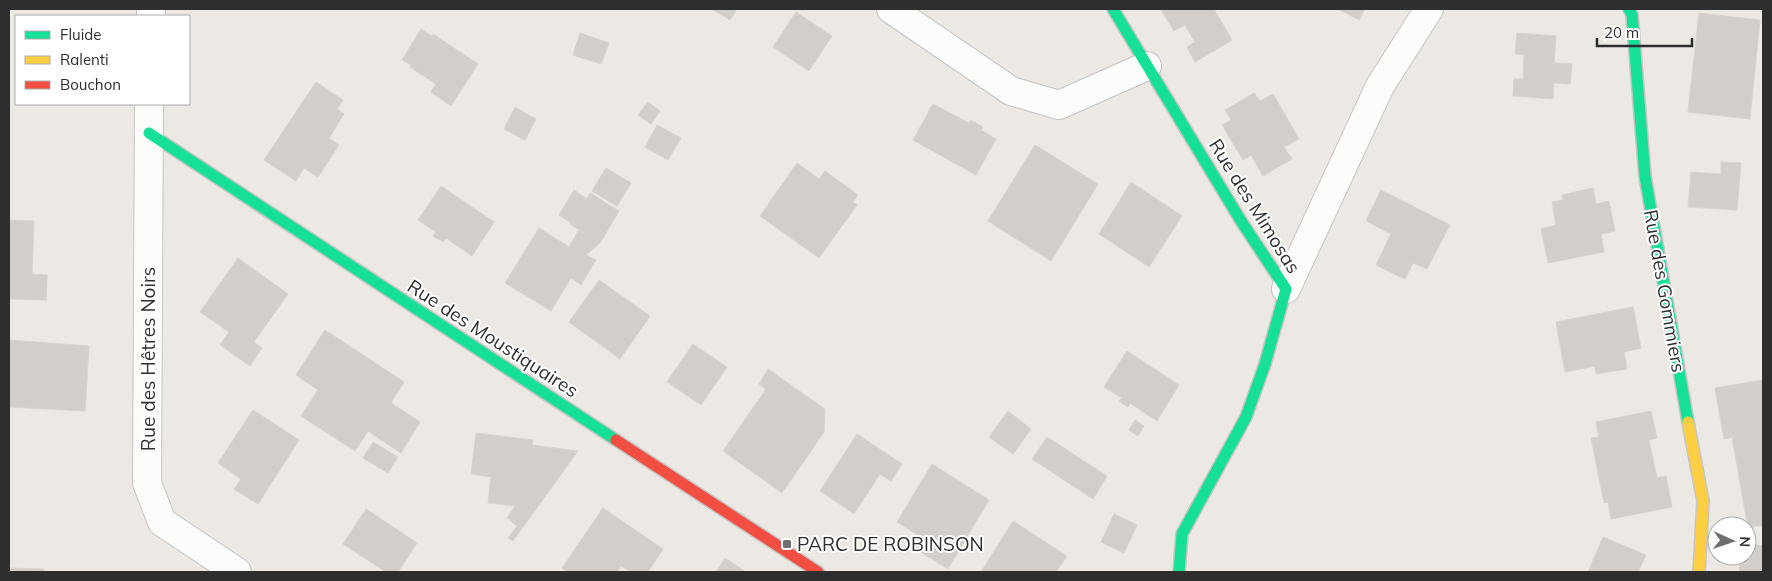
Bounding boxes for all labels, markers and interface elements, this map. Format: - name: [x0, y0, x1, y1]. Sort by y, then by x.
- legend: [15, 15, 190, 105]
- scale bar: [1597, 15, 1692, 47]
- text: 20 m: [1604, 23, 1639, 42]
- text: Fluide: [60, 25, 101, 44]
- text: Ralenti: [60, 50, 109, 69]
- text: Bouchon: [60, 75, 121, 94]
- street label: Rue des Mimosas: [1204, 134, 1306, 278]
- street label: Rue des Gommiers: [1639, 208, 1691, 374]
- street label: Rue des Hêtres Noirs: [136, 267, 160, 451]
- street label: Rue des Moustiquaires: [403, 274, 583, 402]
- north arrow: [1707, 516, 1757, 566]
- place label: PARC DE ROBINSON: [797, 532, 984, 556]
- text: N: [1736, 536, 1754, 547]
- marker: PARC DE ROBINSON: [781, 538, 793, 550]

